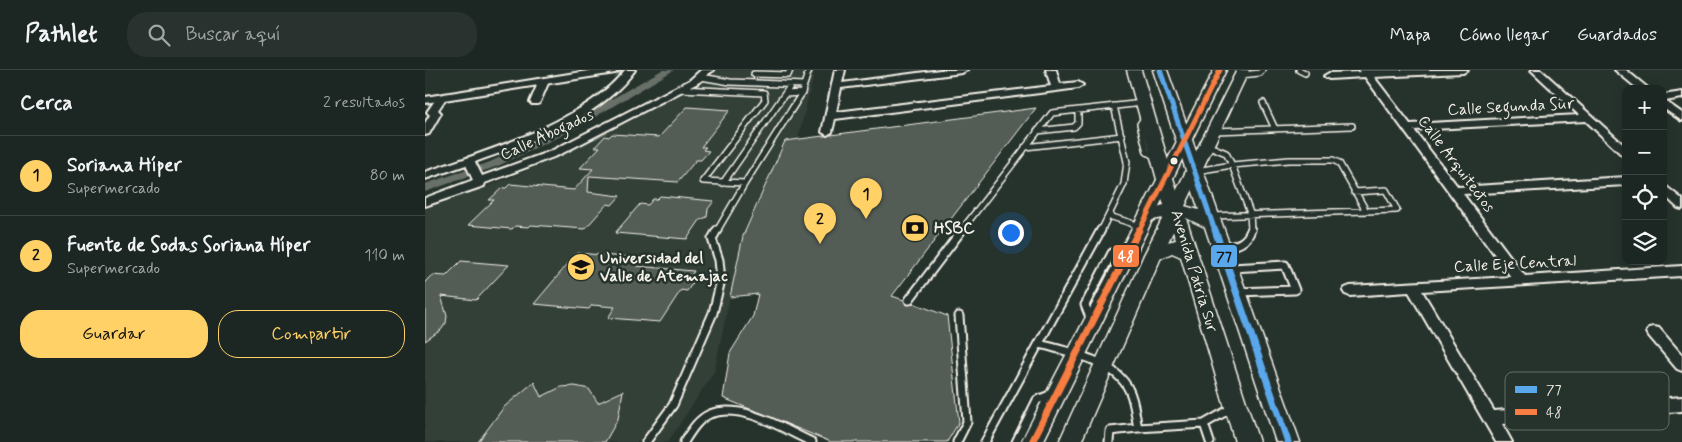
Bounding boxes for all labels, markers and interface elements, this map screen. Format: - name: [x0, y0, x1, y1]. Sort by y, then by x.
- search box: [127, 12, 477, 57]
- text: Pathlet: [25, 19, 97, 50]
- icon: search: [145, 21, 173, 49]
- text: Buscar aquí: [185, 22, 281, 47]
- text: Mapa: [1390, 23, 1431, 47]
- text: Cómo llegar: [1459, 23, 1549, 47]
- text: Guardados: [1577, 23, 1657, 47]
- map controls: [1622, 85, 1667, 265]
- button: +: [1622, 85, 1667, 130]
- text: Cerca: [20, 89, 73, 117]
- text: 2 resultados: [323, 92, 405, 113]
- street label: Calle Segunda Sur: [1447, 93, 1576, 122]
- street label: Calle Abogados: [497, 104, 597, 167]
- street label: Calle Arquitectos: [1413, 111, 1499, 217]
- button: −: [1622, 130, 1667, 175]
- text: Soriana Híper: [67, 153, 182, 178]
- unlabelled marker: [1169, 156, 1179, 166]
- text: 1: [32, 165, 40, 186]
- text: 80 m: [370, 165, 405, 186]
- button: locate: [1622, 175, 1667, 220]
- text: Supermercado: [67, 178, 160, 199]
- pin: 1: [850, 178, 882, 219]
- pin: 2: [804, 203, 836, 244]
- street label: Avenida Patria Sur: [1165, 207, 1223, 335]
- bank icon: HSBC: [900, 213, 930, 243]
- place label: HSBC: [934, 218, 975, 239]
- your location: [998, 220, 1024, 246]
- button: layers: [1622, 220, 1667, 265]
- text: Fuente de Sodas Soriana Híper: [67, 233, 310, 258]
- line badge: 48: [1112, 244, 1140, 268]
- line badge: 77: [1210, 244, 1238, 268]
- text: 2: [32, 245, 40, 266]
- text: 110 m: [364, 245, 405, 266]
- place label: Universidad del Valle de Atemajac: [600, 248, 728, 287]
- text: 48: [1118, 248, 1134, 266]
- text: 77: [1216, 248, 1232, 266]
- street label: Calle Eje Central: [1453, 250, 1577, 278]
- school or university icon: Universidad del Valle de Atemajac: [566, 252, 596, 282]
- text: Supermercado: [67, 258, 160, 279]
- button: Guardar: [20, 310, 208, 358]
- button: Compartir: [218, 310, 405, 358]
- legend: [1505, 372, 1669, 430]
- text: 77: [1546, 381, 1562, 399]
- text: 48: [1546, 404, 1562, 422]

